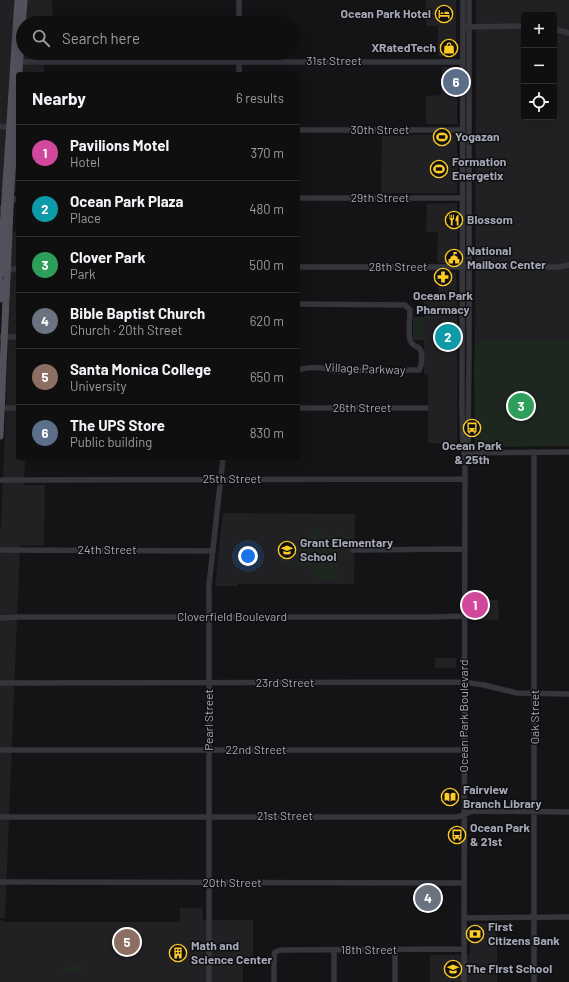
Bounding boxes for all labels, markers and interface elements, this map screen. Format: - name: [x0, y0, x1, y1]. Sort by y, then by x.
- hotel icon: Ocean Park Hotel: [434, 4, 454, 24]
- place label: Ocean Park Hotel: [341, 6, 431, 20]
- map controls: [521, 12, 557, 120]
- button: +: [521, 12, 557, 48]
- search box: [16, 16, 300, 60]
- icon: search: [30, 27, 52, 49]
- text: Search here: [62, 29, 140, 47]
- shop icon: XRatedTech: [439, 38, 459, 58]
- place label: XRatedTech: [371, 40, 436, 54]
- button: −: [521, 48, 557, 84]
- street label: 31st Street: [306, 53, 362, 67]
- pin: 6: [443, 67, 469, 97]
- button: locate: [521, 84, 557, 120]
- text: Nearby: [32, 88, 86, 108]
- text: 6 results: [236, 90, 284, 106]
- street label: 30th Street: [351, 122, 409, 136]
- sports icon: Yogazan: [432, 127, 452, 147]
- place label: Yogazan: [455, 129, 500, 143]
- text: Pavilions Motel: [70, 136, 169, 154]
- text: 1: [43, 145, 47, 161]
- text: 370 m: [250, 145, 284, 161]
- text: Hotel: [70, 154, 100, 170]
- place label: Formation Energetix: [452, 154, 506, 182]
- sports icon: Formation Energetix: [429, 159, 449, 179]
- street label: 29th Street: [351, 190, 409, 204]
- text: Ocean Park Plaza: [70, 192, 183, 210]
- text: 2: [41, 201, 49, 217]
- text: 480 m: [249, 201, 284, 217]
- text: Place: [70, 210, 101, 226]
- restaurant icon: Blossom: [444, 210, 464, 230]
- place label: Blossom: [467, 212, 513, 226]
- place label: National Mailbox Center: [467, 243, 546, 271]
- text: Clover Park: [70, 248, 145, 266]
- public building icon: National Mailbox Center: [444, 248, 464, 268]
- text: 3: [41, 257, 49, 273]
- text: 500 m: [249, 257, 284, 273]
- street label: 28th Street: [369, 259, 427, 273]
- text: Park: [70, 266, 96, 282]
- pharmacy icon: Ocean Park Pharmacy: [433, 267, 453, 287]
- place label: Ocean Park Pharmacy: [413, 288, 474, 316]
- text: Bible Baptist Church: [70, 304, 205, 322]
- text: 4: [41, 313, 49, 329]
- text: 620 m: [250, 313, 284, 329]
- text: Church · 20th Street: [70, 322, 182, 338]
- pin: 2: [435, 322, 461, 352]
- text: Santa Monica College: [70, 360, 211, 378]
- street label: Village Parkway: [324, 360, 406, 376]
- text: 5: [41, 369, 49, 385]
- text: 650 m: [250, 369, 284, 385]
- text: University: [70, 378, 127, 394]
- pin: 3: [508, 391, 534, 421]
- street label: 26th Street: [333, 400, 391, 414]
- text: The UPS Store: [70, 416, 165, 434]
- bus stop icon: Ocean Park & 25th: [462, 418, 482, 438]
- text: 6: [42, 425, 48, 441]
- text: 830 m: [250, 425, 284, 441]
- text: Public building: [70, 434, 152, 450]
- place label: Ocean Park & 25th: [442, 438, 503, 466]
- street label: 25th Street: [203, 471, 261, 485]
- place label: Grant Elementary School: [300, 535, 393, 563]
- school or university icon: Grant Elementary School: [277, 540, 297, 560]
- street label: 24th Street: [77, 542, 137, 556]
- your location: [238, 546, 258, 566]
- pin: 1: [462, 590, 488, 620]
- street label: Cloverfield Boulevard: [177, 609, 287, 623]
- street label: Ocean Park Boulevard: [456, 659, 470, 773]
- street label: 23rd Street: [256, 675, 314, 689]
- street label: Pearl Street: [201, 689, 215, 751]
- street label: Oak Street: [527, 690, 541, 744]
- street label: 22nd Street: [226, 742, 286, 756]
- place label: Fairview Branch Library: [463, 782, 542, 810]
- library icon: Fairview Branch Library: [440, 787, 460, 807]
- street label: 21st Street: [257, 808, 313, 822]
- place label: Ocean Park & 21st: [470, 820, 531, 848]
- bus stop icon: Ocean Park & 21st: [447, 825, 467, 845]
- street label: 20th Street: [202, 875, 262, 889]
- pin: 4: [415, 883, 441, 913]
- place label: First Citizens Bank: [488, 919, 560, 947]
- bank icon: First Citizens Bank: [465, 924, 485, 944]
- pin: 5: [114, 927, 140, 957]
- place label: Math and Science Center: [191, 938, 272, 966]
- street label: 18th Street: [341, 942, 397, 956]
- building icon: Math and Science Center: [168, 943, 188, 963]
- school or university icon: The First School: [443, 959, 463, 979]
- place label: The First School: [466, 961, 552, 975]

